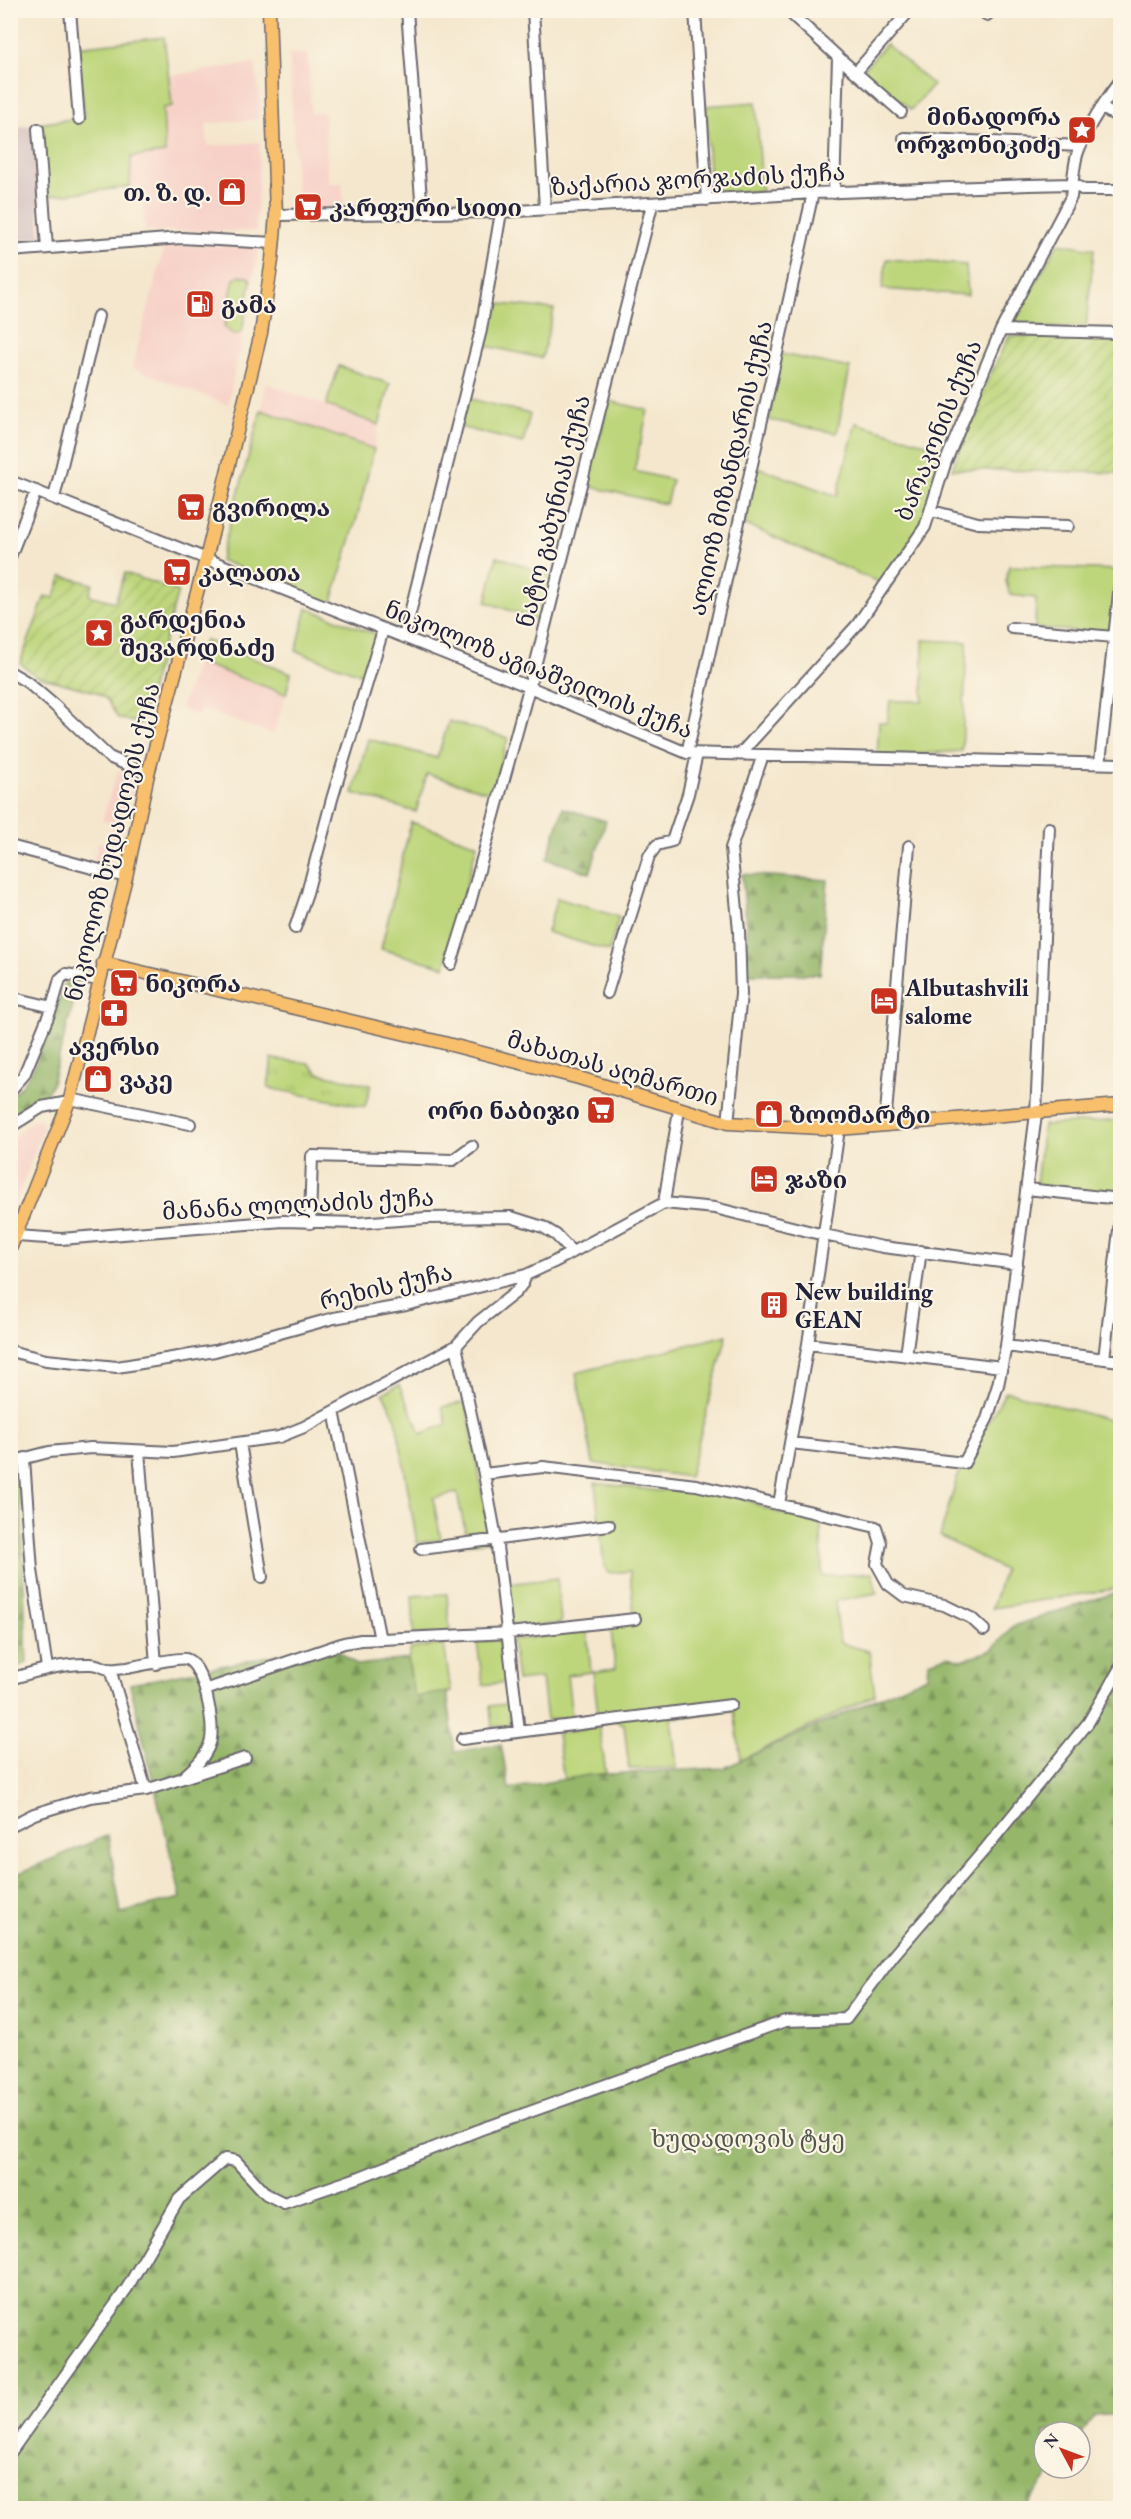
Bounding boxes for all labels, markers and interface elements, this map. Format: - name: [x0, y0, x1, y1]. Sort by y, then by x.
- place label: მინადორა ორჯონიკიძე: [896, 101, 1061, 160]
- place icon: მინადორა ორჯონიკიძე: [1066, 114, 1098, 146]
- street label: ზაქარია ჯორჯაძის ქუჩა: [550, 156, 846, 202]
- shop icon: თ. ზ. დ.: [216, 176, 248, 208]
- place label: თ. ზ. დ.: [123, 177, 211, 208]
- supermarket icon: კარფური სითი: [292, 191, 324, 223]
- place label: კარფური სითი: [329, 192, 522, 223]
- fuel station icon: გამა: [184, 288, 216, 320]
- place label: გამა: [221, 289, 277, 320]
- street label: ალიოზ მიზანდარის ქუჩა: [681, 317, 779, 619]
- street label: ბარაკონის ქუჩა: [888, 335, 988, 525]
- street label: ნატო გაბუნიას ქუჩა: [509, 391, 597, 631]
- supermarket icon: გვირილა: [175, 491, 207, 523]
- place label: გვირილა: [212, 492, 330, 523]
- supermarket icon: კალათა: [161, 556, 193, 588]
- place label: კალათა: [198, 557, 301, 588]
- street label: ნიკოლოზ აგიაშვილის ქუჩა: [380, 593, 698, 745]
- place label: გარდენია შევარდნაძე: [119, 604, 275, 663]
- place icon: გარდენია შევარდნაძე: [83, 617, 115, 649]
- street label: ნიკოლოზ ხუდადოვის ქუჩა: [57, 679, 167, 1005]
- supermarket icon: ნიკორა: [108, 967, 140, 999]
- place label: ნიკორა: [145, 968, 241, 999]
- place label: Albutashvili salome: [904, 972, 1029, 1031]
- hotel icon: Albutashvili salome: [868, 985, 900, 1017]
- pharmacy icon: ავერსი: [98, 997, 130, 1029]
- street label: მახათას აღმართი: [504, 1023, 722, 1113]
- place label: ავერსი: [68, 1031, 160, 1062]
- shop icon: ვაკე: [82, 1063, 114, 1095]
- place label: ვაკე: [119, 1064, 173, 1095]
- supermarket icon: ორი ნაბიჯი: [585, 1094, 617, 1126]
- place label: ორი ნაბიჯი: [428, 1095, 580, 1126]
- shop icon: ზოომარტი: [753, 1098, 785, 1130]
- place label: ზოომარტი: [789, 1099, 930, 1130]
- hotel icon: ჯაზი: [748, 1163, 780, 1195]
- place label: ჯაზი: [785, 1164, 847, 1195]
- street label: მანანა ლოლაძის ქუჩა: [161, 1181, 435, 1227]
- street label: რეხის ქუჩა: [317, 1256, 455, 1316]
- place label: New building GEAN: [795, 1276, 934, 1335]
- building icon: New building GEAN: [758, 1289, 790, 1321]
- park label: ხუდადოვის ტყე: [651, 2123, 845, 2154]
- north arrow: [1032, 2420, 1092, 2480]
- text: N: [1039, 2429, 1063, 2452]

